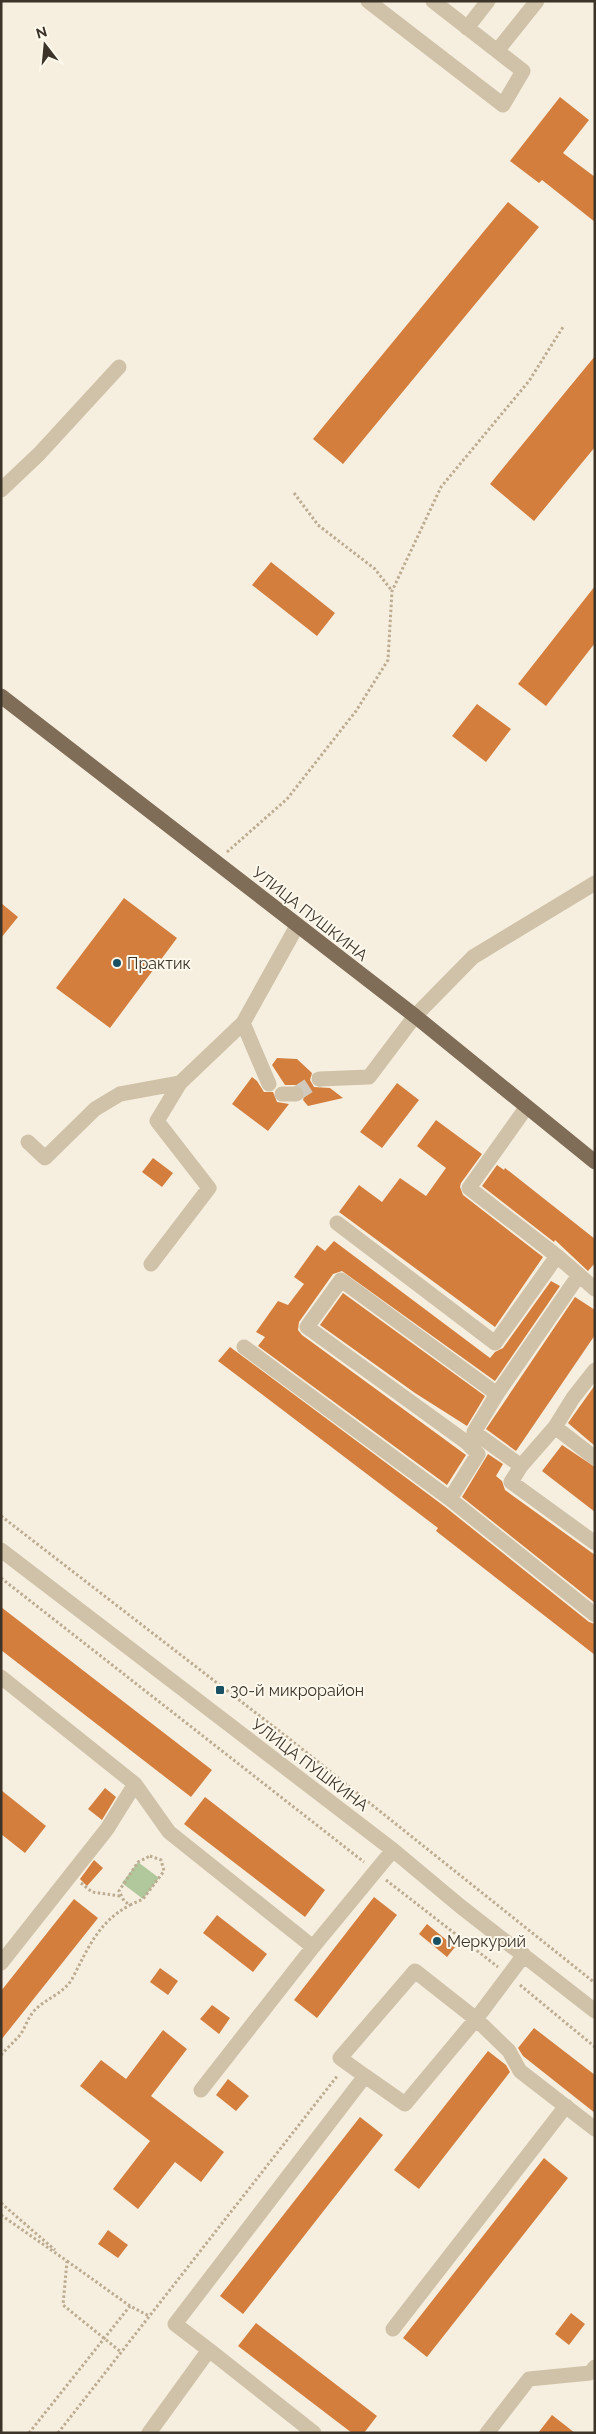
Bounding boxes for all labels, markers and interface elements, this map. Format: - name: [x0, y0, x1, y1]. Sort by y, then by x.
- north arrow: [20, 20, 70, 70]
- text: N: [34, 23, 49, 42]
- street label: УЛИЦА ПУШКИНА: [249, 863, 372, 965]
- place label: Практик: [127, 954, 191, 973]
- marker: Практик: [111, 957, 123, 969]
- place label: 30-й микрорайон: [230, 1681, 364, 1700]
- marker: 30-й микрорайон: [214, 1684, 226, 1696]
- street label: УЛИЦА ПУШКИНА: [248, 1715, 372, 1815]
- place label: Меркурий: [447, 1932, 526, 1951]
- marker: Меркурий: [431, 1935, 443, 1947]

